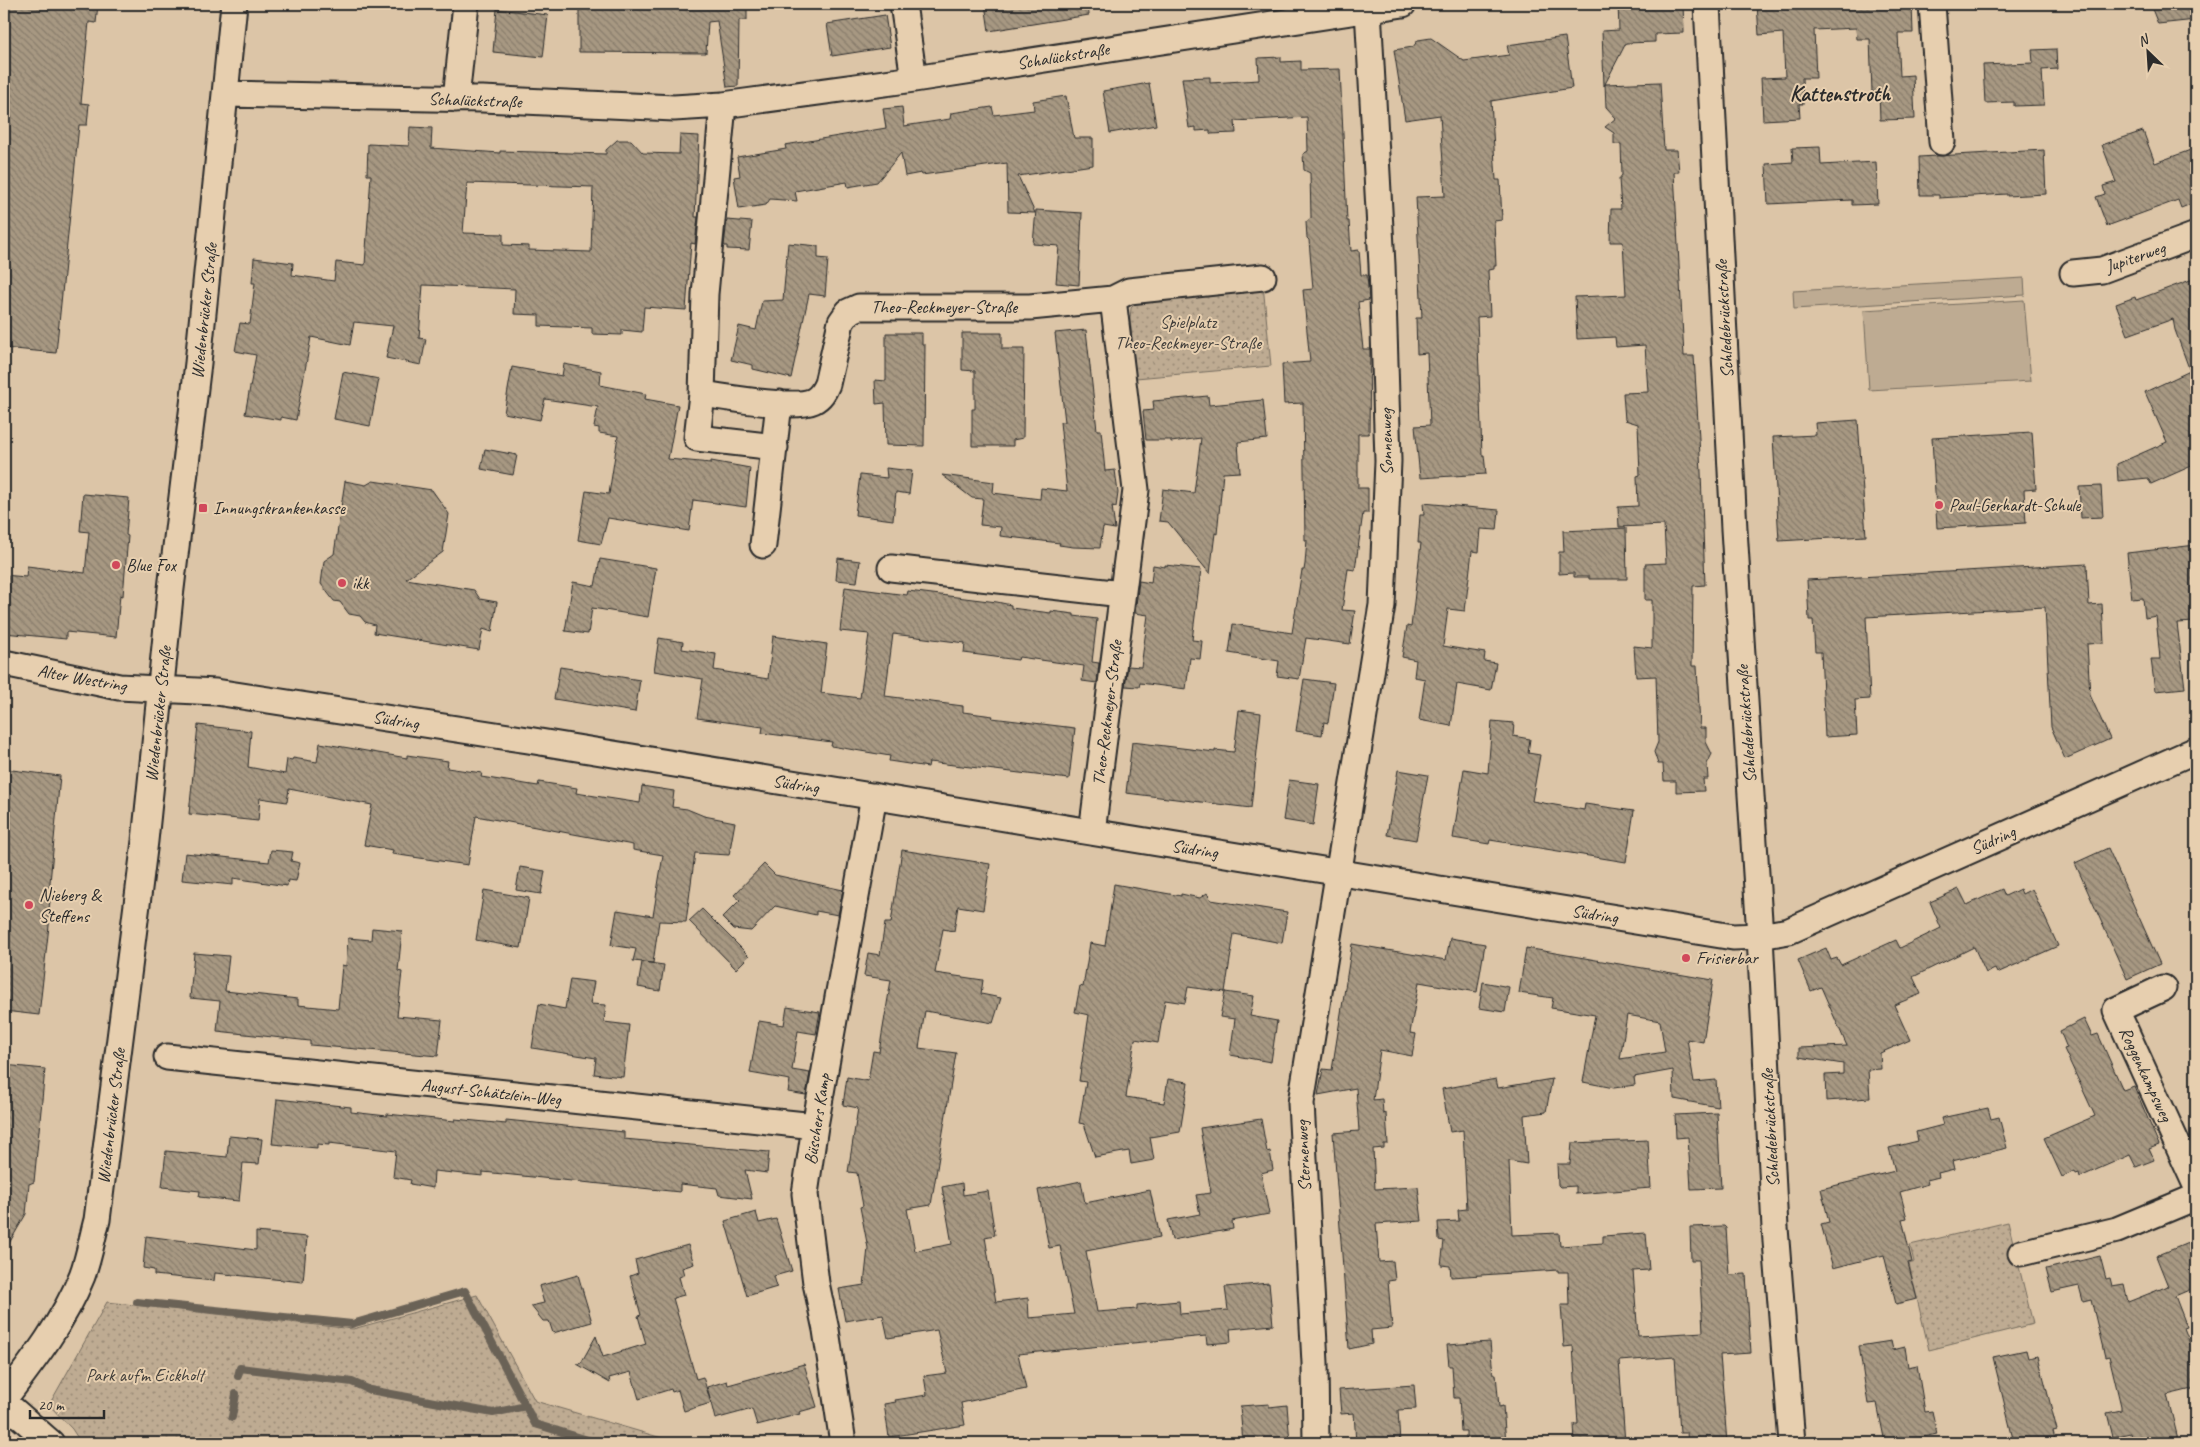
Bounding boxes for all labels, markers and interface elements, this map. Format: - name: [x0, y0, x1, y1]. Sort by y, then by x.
- north arrow: [2122, 28, 2172, 78]
- text: N: [2135, 30, 2152, 50]
- street label: Schalückstraße: [1015, 38, 1112, 74]
- district label: Kattenstroth: [1790, 80, 1891, 108]
- street label: Schalückstraße: [428, 87, 523, 113]
- street label: Jupiterweg: [2101, 236, 2169, 278]
- street label: Wiedenbrücker Straße: [186, 241, 222, 380]
- street label: Schledebrückstraße: [1710, 258, 1738, 379]
- street label: Theo-Reckmeyer-Straße: [871, 296, 1018, 318]
- park label: Spielplatz Theo-Reckmeyer-Straße: [1115, 311, 1262, 354]
- street label: Sonnenweg: [1374, 407, 1398, 475]
- place label: Paul-Gerhardt-Schule: [1949, 494, 2082, 516]
- place label: Innungskrankenkasse: [213, 497, 346, 519]
- marker: Paul-Gerhardt-Schule: [1933, 499, 1945, 511]
- marker: Innungskrankenkasse: [197, 502, 209, 514]
- place label: Blue Fox: [126, 554, 178, 576]
- marker: Blue Fox: [110, 559, 122, 571]
- place label: ikk: [352, 572, 370, 594]
- marker: ikk: [336, 577, 348, 589]
- street label: Theo-Reckmeyer-Straße: [1087, 638, 1127, 787]
- street label: Wiedenbrücker Straße: [140, 644, 176, 783]
- street label: Alter Westring: [36, 659, 130, 697]
- street label: Schledebrückstraße: [1731, 663, 1761, 784]
- street label: Südring: [371, 705, 422, 735]
- street label: Südring: [771, 769, 822, 799]
- street label: Südring: [1967, 820, 2020, 860]
- street label: Südring: [1170, 834, 1221, 864]
- place label: Nieberg & Steffens: [39, 884, 102, 927]
- marker: Nieberg & Steffens: [23, 899, 35, 911]
- street label: Südring: [1570, 899, 1621, 929]
- place label: Frisierbar: [1696, 947, 1759, 969]
- marker: Frisierbar: [1680, 952, 1692, 964]
- street label: Roggenkampsweg: [2114, 1023, 2178, 1126]
- street label: Wiedenbrücker Straße: [92, 1046, 130, 1185]
- street label: Schledebrückstraße: [1756, 1067, 1784, 1188]
- street label: Büschers Kamp: [799, 1071, 835, 1166]
- street label: August-Schätzlein-Weg: [420, 1074, 564, 1110]
- street label: Sternenweg: [1290, 1118, 1316, 1192]
- park label: Park auf‘m Eickholt: [86, 1364, 207, 1386]
- scale bar: [30, 1387, 104, 1419]
- text: 20 m: [38, 1396, 65, 1415]

